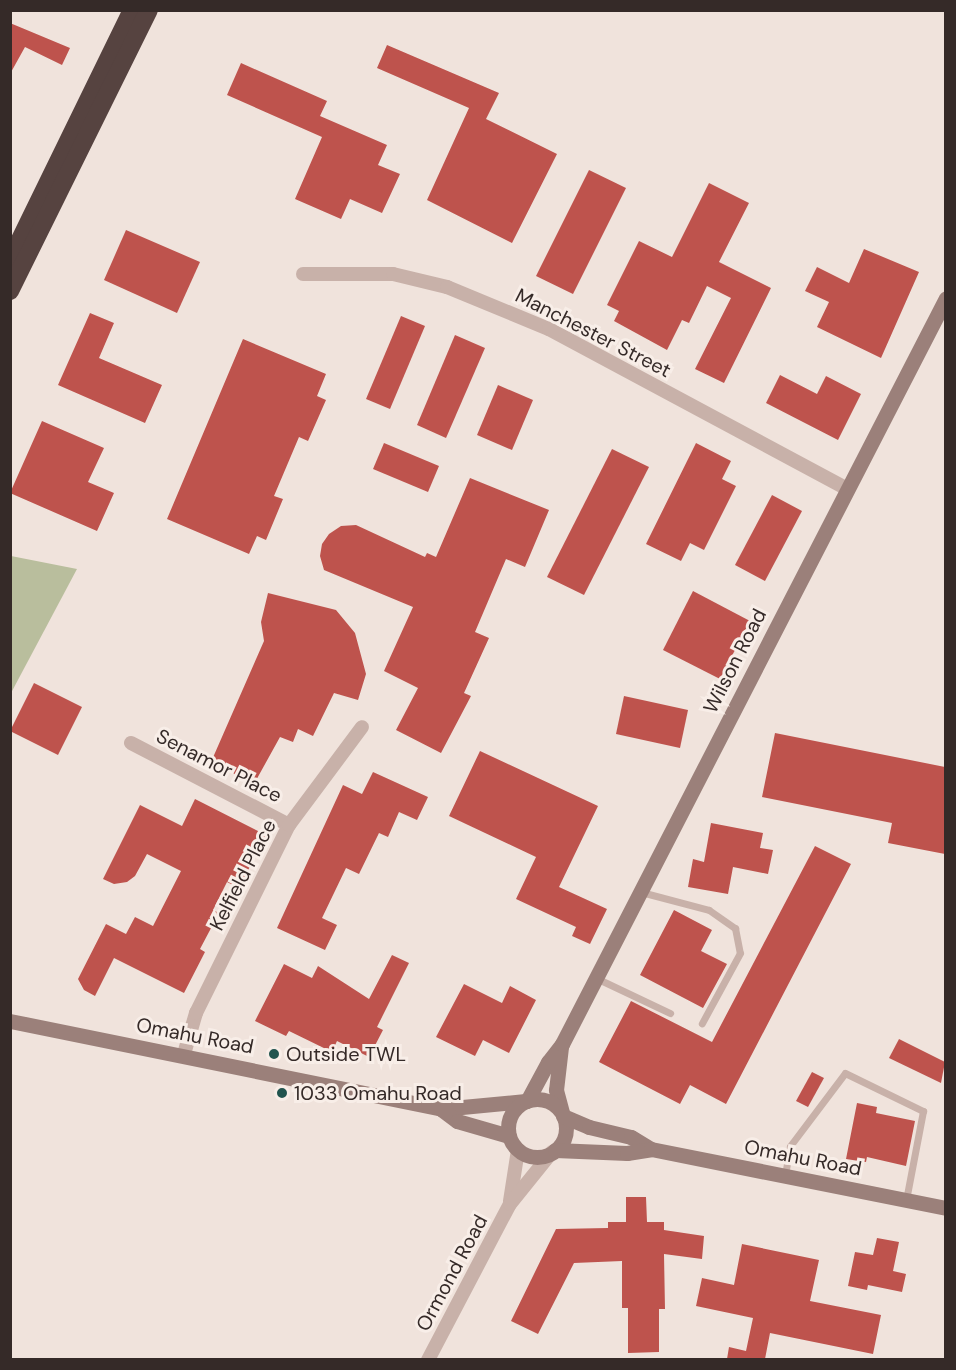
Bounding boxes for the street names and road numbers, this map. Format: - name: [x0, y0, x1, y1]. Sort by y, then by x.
- street label: Manchester Street: [511, 283, 675, 383]
- street label: Wilson Road: [698, 605, 772, 717]
- street label: Senamor Place: [152, 724, 286, 808]
- street label: Kelfield Place: [205, 815, 281, 935]
- street label: Omahu Road: [134, 1013, 256, 1059]
- street label: Omahu Road: [742, 1135, 864, 1181]
- street label: Ormond Road: [411, 1211, 493, 1335]

